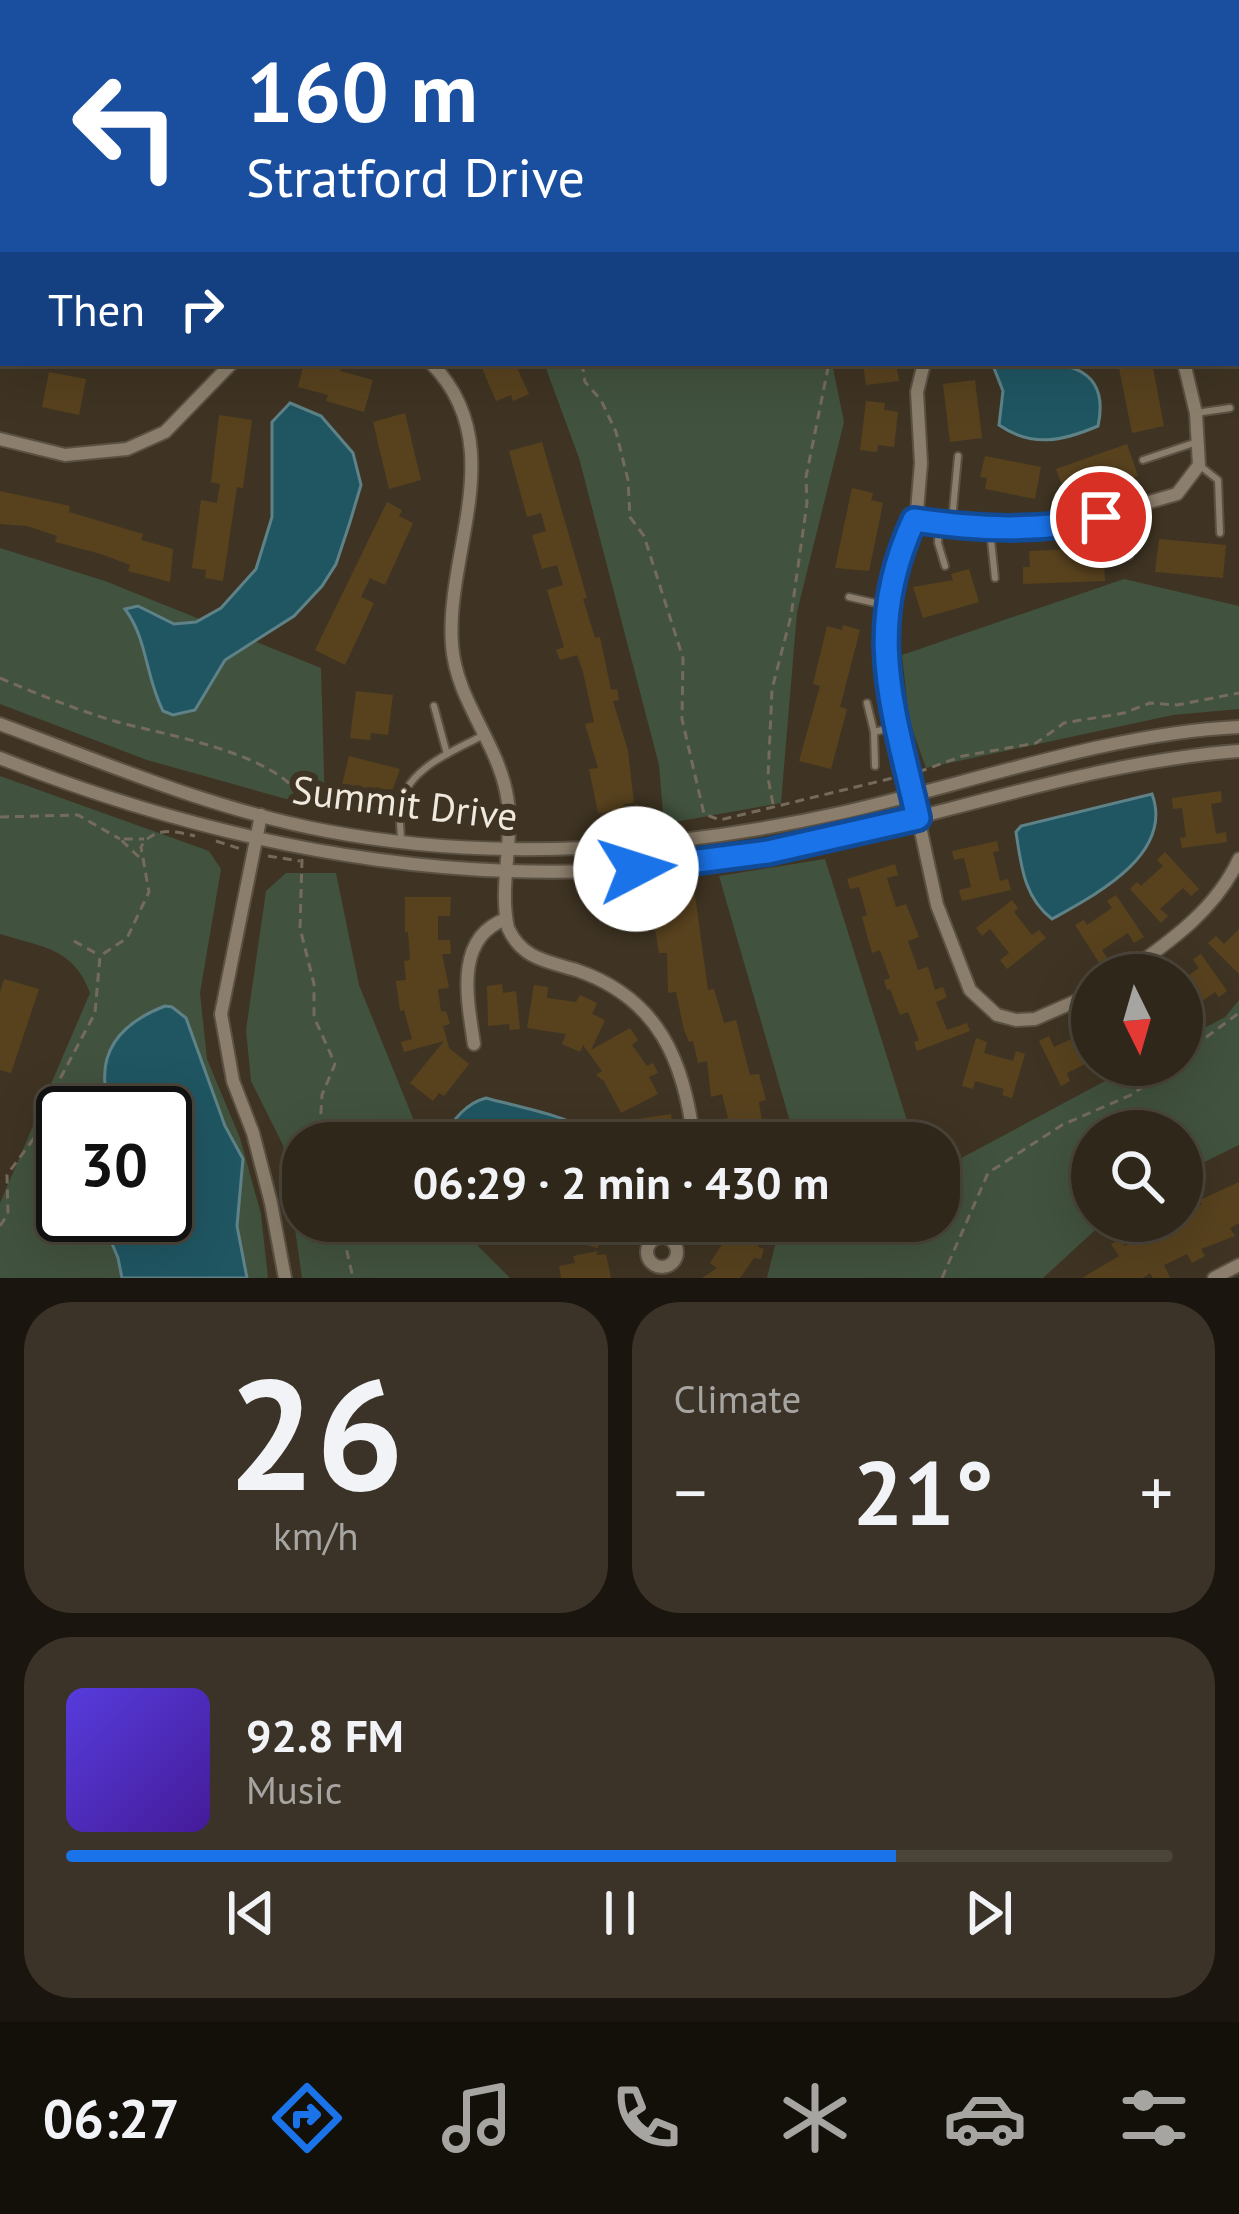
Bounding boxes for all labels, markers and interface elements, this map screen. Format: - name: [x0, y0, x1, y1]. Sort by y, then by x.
- text: 160 m: [246, 36, 478, 145]
- icon: left: [48, 48, 204, 204]
- text: Stratford Drive: [246, 142, 585, 212]
- icon: right: [169, 276, 235, 342]
- text: Then: [48, 280, 145, 338]
- pin: [1050, 466, 1152, 568]
- icon: arrive: [1068, 484, 1134, 550]
- street label: Summit Drive: [290, 763, 521, 842]
- position arrow: [573, 806, 699, 932]
- north arrow: [1071, 954, 1203, 1086]
- map controls: [1071, 954, 1203, 1242]
- speed limit sign: 30: [36, 1086, 192, 1242]
- button: search: [1071, 1110, 1203, 1242]
- text: 06:29 · 2 min · 430 m: [413, 1153, 829, 1211]
- text: 26: [227, 1331, 404, 1533]
- text: Climate: [674, 1373, 801, 1424]
- text: 21°: [853, 1433, 994, 1550]
- text: −: [674, 1449, 707, 1534]
- text: +: [1140, 1449, 1173, 1534]
- text: km/h: [273, 1510, 359, 1561]
- text: 92.8 FM: [246, 1706, 404, 1764]
- text: Music: [246, 1764, 342, 1815]
- icon: previous: [218, 1880, 284, 1946]
- icon: pause: [587, 1880, 653, 1946]
- icon: next: [956, 1880, 1022, 1946]
- icon: directions: [265, 2076, 349, 2160]
- icon: music: [435, 2076, 519, 2160]
- icon: phone: [604, 2076, 688, 2160]
- icon: climate: [773, 2076, 857, 2160]
- icon: car: [943, 2076, 1027, 2160]
- icon: filters: [1112, 2076, 1196, 2160]
- text: 06:27: [43, 2083, 180, 2153]

